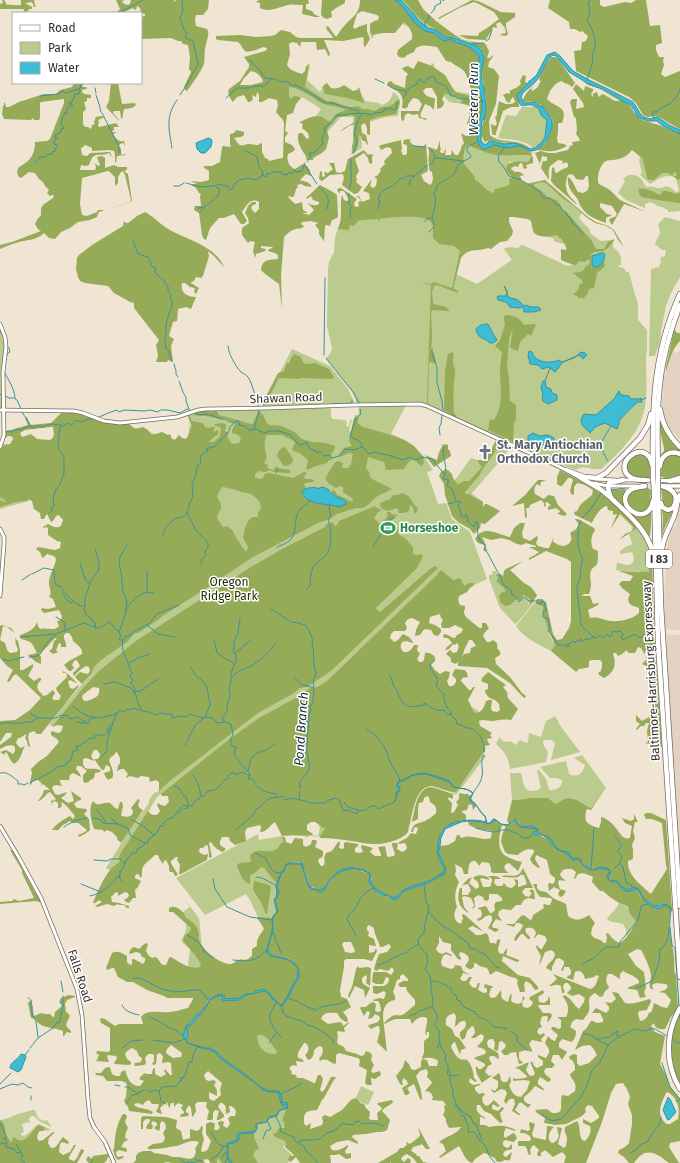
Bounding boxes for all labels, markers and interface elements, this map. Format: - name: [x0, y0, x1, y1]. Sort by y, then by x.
- legend: [12, 12, 142, 84]
- text: Road: [48, 21, 76, 35]
- text: Park: [48, 41, 72, 55]
- text: Water: [48, 61, 80, 75]
- water label: Western Run: [466, 63, 481, 136]
- street label: Shawan Road: [249, 390, 323, 406]
- place label: St. Mary Antiochian Orthodox Church: [497, 438, 603, 466]
- church icon: St. Mary Antiochian Orthodox Church: [476, 443, 494, 461]
- sports icon: Horseshoe: [379, 519, 397, 537]
- place label: Horseshoe: [400, 521, 459, 535]
- road number: I 83: [646, 550, 672, 568]
- park label: Oregon Ridge Park: [200, 575, 258, 603]
- street label: Baltimore-Harrisburg Expressway: [639, 580, 663, 762]
- water label: Pond Branch: [291, 691, 311, 767]
- street label: Falls Road: [65, 948, 95, 1004]

